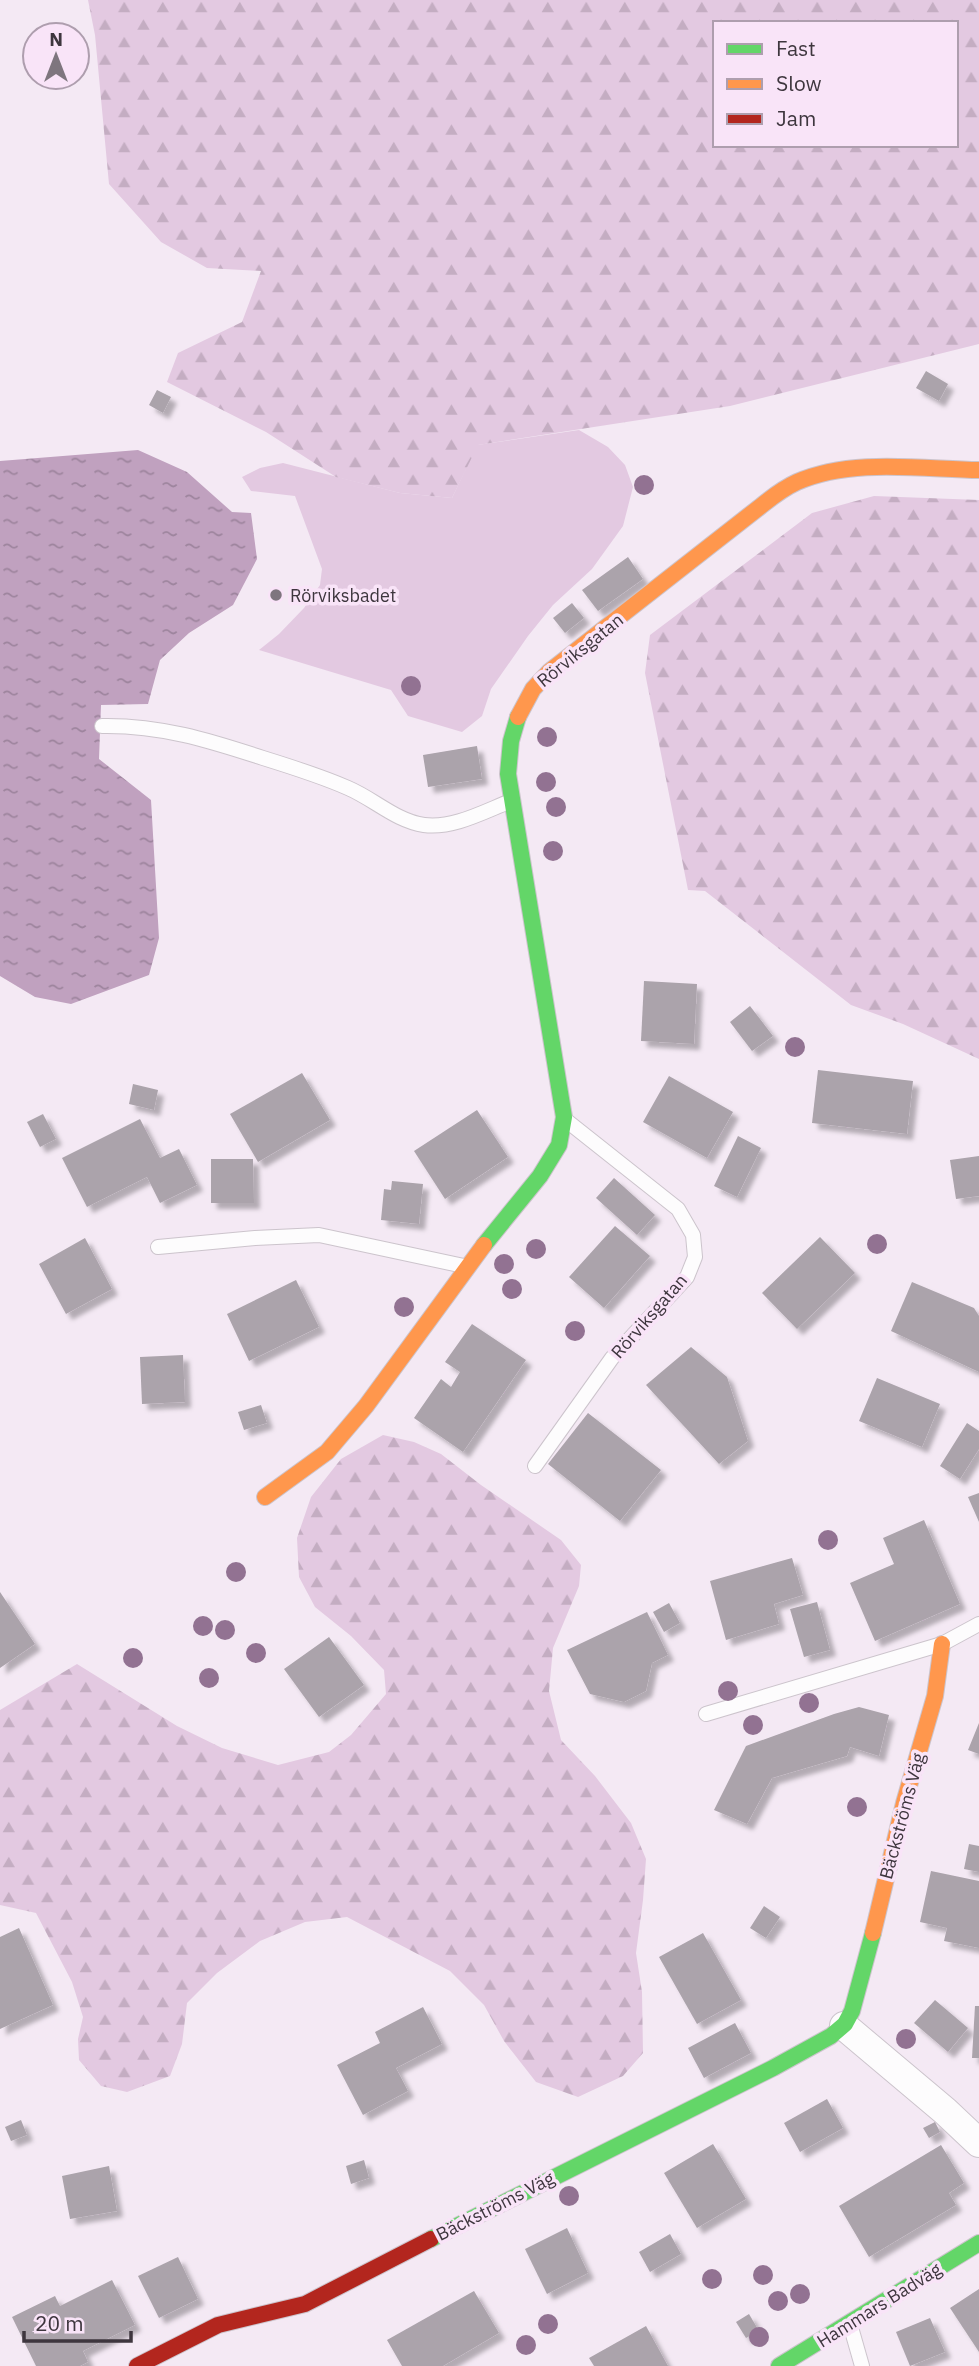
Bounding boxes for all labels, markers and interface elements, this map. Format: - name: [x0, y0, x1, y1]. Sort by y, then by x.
- north arrow: [21, 21, 91, 91]
- legend: [713, 21, 958, 147]
- text: N: [49, 27, 63, 51]
- text: Fast: [776, 34, 816, 62]
- text: Slow: [776, 69, 822, 97]
- text: Jam: [776, 104, 816, 132]
- place label: Rörviksbadet: [290, 584, 396, 607]
- marker: Rörviksbadet: [268, 587, 284, 603]
- street label: Rörviksgatan: [532, 608, 628, 692]
- street label: Rörviksgatan: [606, 1269, 692, 1363]
- street label: Bäckströms Väg: [874, 1750, 930, 1882]
- street label: Bäckströms Väg: [432, 2166, 558, 2246]
- street label: Hammars Badväg: [812, 2257, 946, 2353]
- scale bar: [24, 2300, 131, 2344]
- text: 20 m: [35, 2309, 84, 2337]

